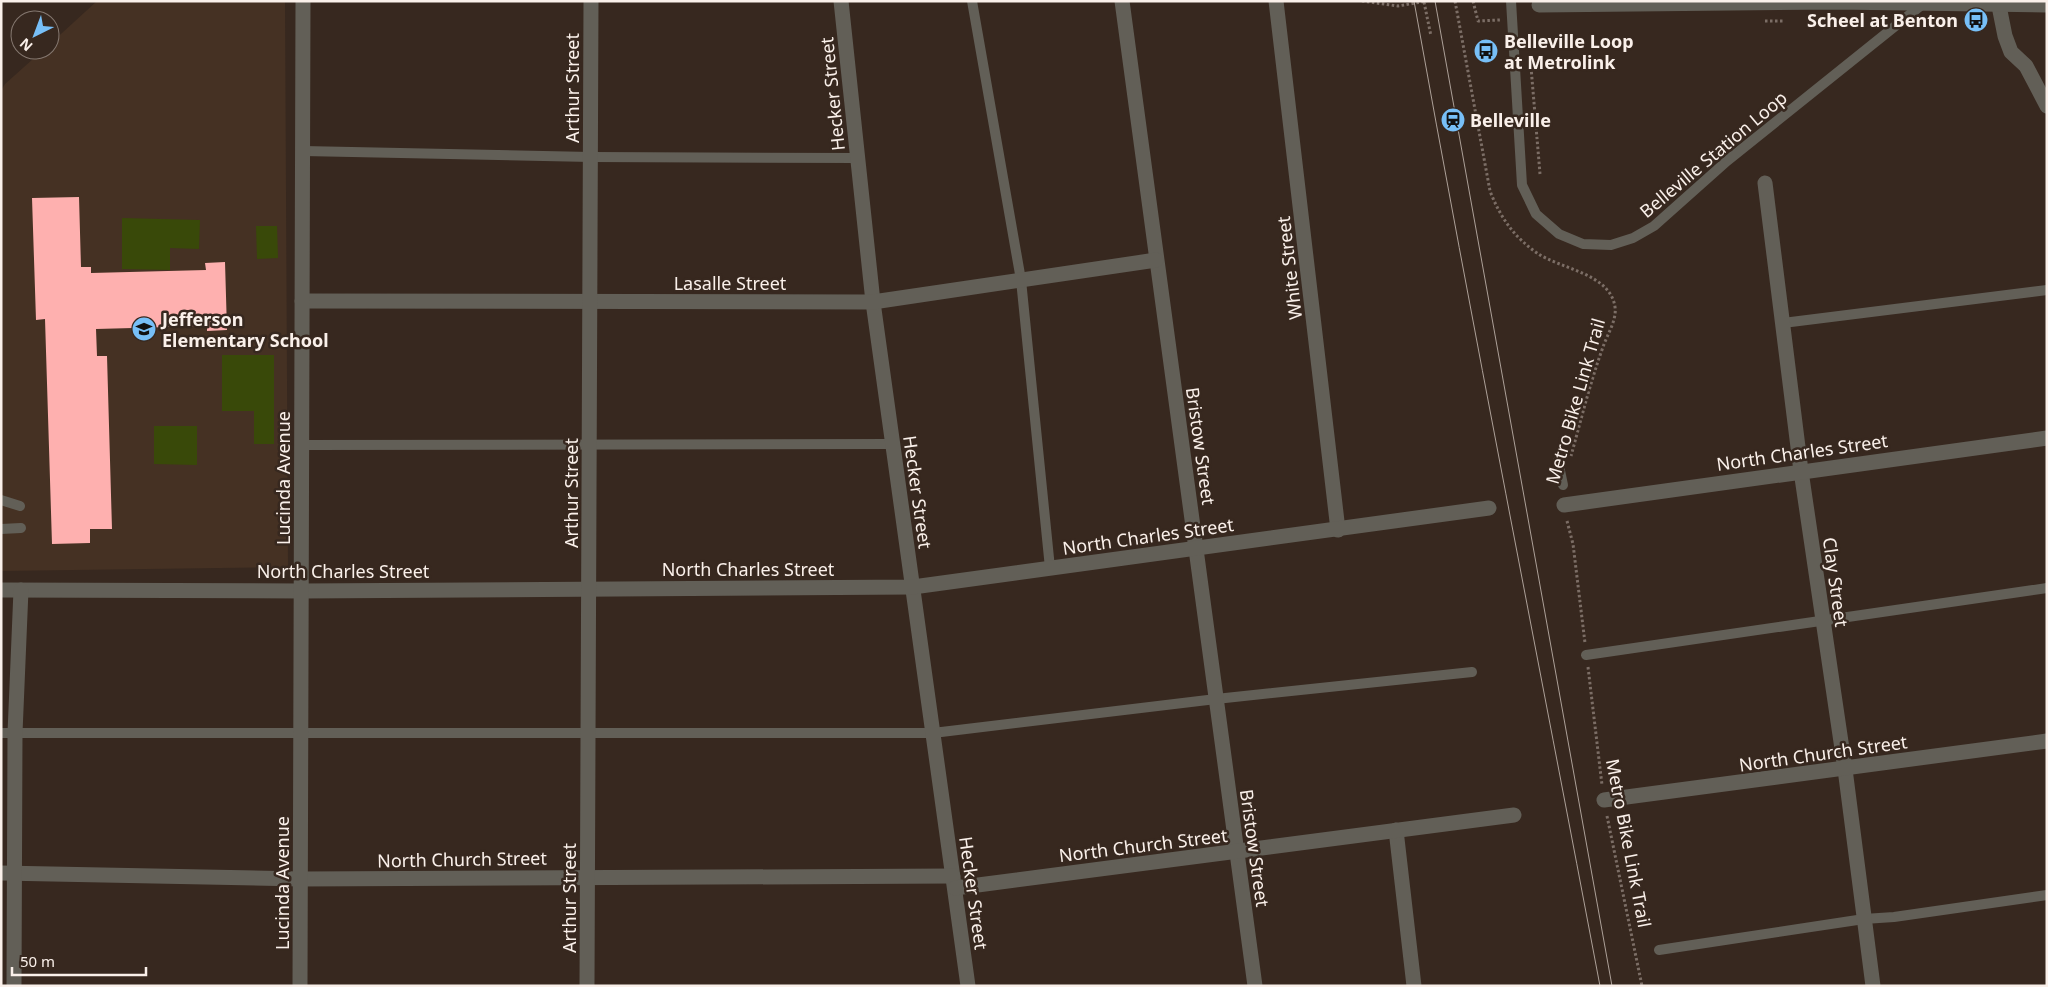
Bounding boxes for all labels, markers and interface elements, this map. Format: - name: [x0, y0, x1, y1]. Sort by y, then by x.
- bus stop icon: Scheel at Benton: [1963, 7, 1989, 33]
- place label: Scheel at Benton: [1807, 8, 1958, 32]
- north arrow: [10, 10, 60, 60]
- place label: Belleville Loop at Metrolink: [1504, 29, 1634, 74]
- street label: Arthur Street: [560, 32, 584, 143]
- text: N: [15, 34, 37, 56]
- street label: Hecker Street: [814, 35, 850, 152]
- bus stop icon: Belleville Loop at Metrolink: [1473, 38, 1499, 64]
- street label: Belleville Station Loop: [1634, 85, 1792, 223]
- station icon: Belleville: [1440, 107, 1466, 133]
- place label: Belleville: [1470, 108, 1551, 132]
- street label: White Street: [1271, 214, 1307, 321]
- street label: Lasalle Street: [674, 271, 787, 295]
- place label: Jefferson Elementary School: [160, 307, 329, 352]
- street label: Metro Bike Link Trail: [1540, 315, 1610, 487]
- school or university icon: Jefferson Elementary School: [131, 316, 157, 342]
- street label: Bristow Street: [1181, 386, 1221, 507]
- street label: Lucinda Avenue: [271, 411, 295, 545]
- street label: North Charles Street: [1715, 428, 1890, 476]
- street label: Hecker Street: [898, 434, 938, 551]
- street label: Arthur Street: [559, 437, 583, 548]
- street label: North Charles Street: [1061, 512, 1236, 560]
- street label: Clay Street: [1818, 536, 1854, 629]
- street label: North Charles Street: [662, 557, 835, 581]
- street label: North Charles Street: [257, 559, 430, 583]
- street label: North Church Street: [1737, 729, 1909, 777]
- street label: Metro Bike Link Trail: [1601, 757, 1657, 929]
- street label: Bristow Street: [1235, 788, 1275, 909]
- street label: Lucinda Avenue: [270, 816, 294, 950]
- street label: North Church Street: [1057, 823, 1229, 867]
- street label: Hecker Street: [954, 835, 994, 952]
- street label: Arthur Street: [557, 842, 581, 953]
- street label: North Church Street: [377, 846, 548, 872]
- scale bar: [12, 944, 146, 976]
- text: 50 m: [20, 951, 55, 971]

